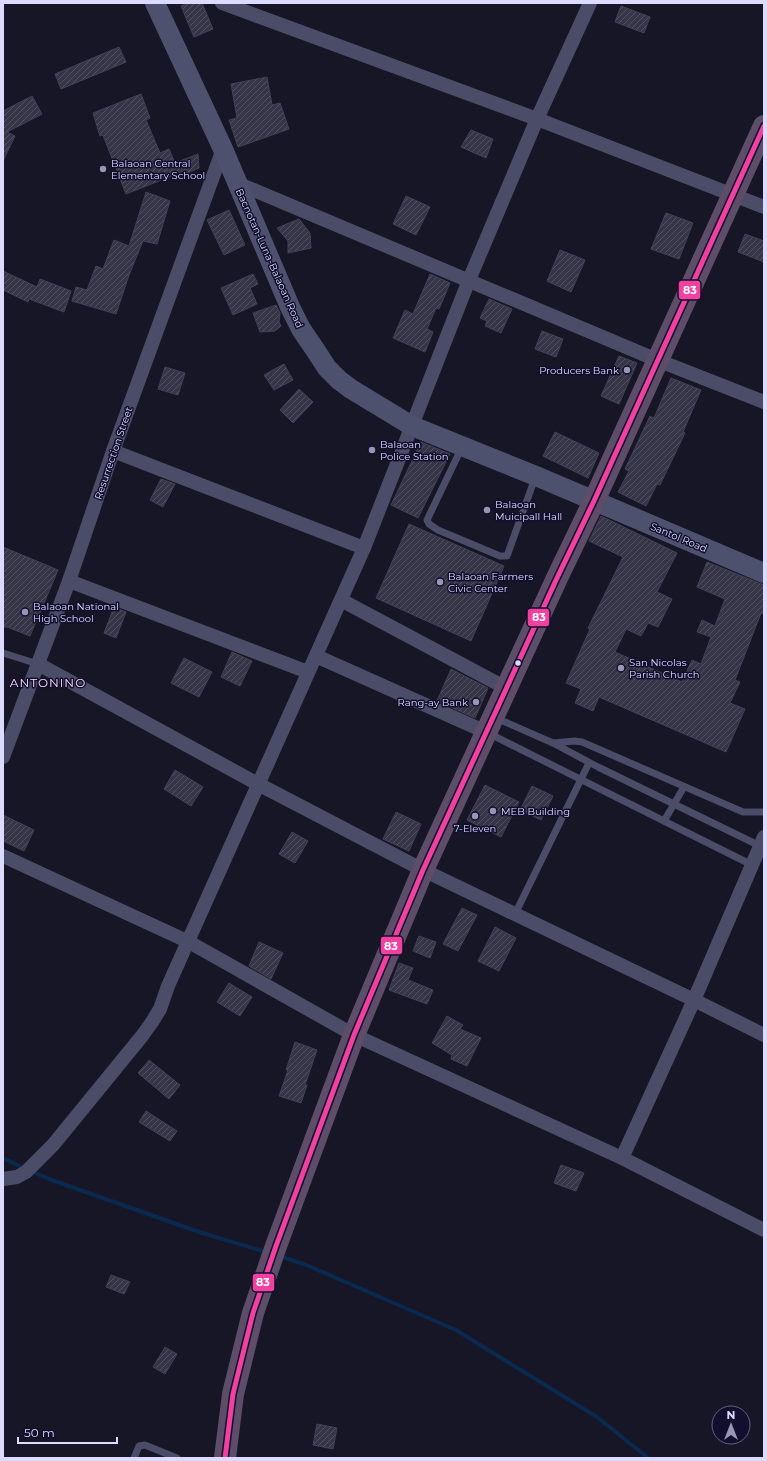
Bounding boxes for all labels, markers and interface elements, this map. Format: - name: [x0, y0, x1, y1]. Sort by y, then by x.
- place label: Balaoan Central Elementary School: [111, 157, 205, 182]
- marker: Balaoan Central Elementary School: [98, 164, 108, 174]
- street label: Bacnotan-Luna-Balaoan Road: [233, 187, 306, 330]
- line badge: 83: [678, 280, 701, 300]
- text: 83: [683, 283, 697, 297]
- place label: Producers Bank: [539, 364, 619, 377]
- marker: Producers Bank: [622, 365, 632, 375]
- street label: Resurrection Street: [92, 405, 135, 501]
- place label: Balaoan Police Station: [380, 438, 449, 463]
- marker: Balaoan Police Station: [367, 445, 377, 455]
- place label: Balaoan Muicipall Hall: [495, 498, 562, 523]
- marker: Balaoan Muicipall Hall: [482, 505, 492, 515]
- street label: Santol Road: [648, 520, 709, 555]
- place label: Balaoan Farmers Civic Center: [448, 570, 533, 595]
- marker: Balaoan Farmers Civic Center: [435, 577, 445, 587]
- place label: Balaoan National High School: [33, 600, 119, 625]
- marker: Balaoan National High School: [20, 607, 30, 617]
- line badge: 83: [527, 608, 550, 627]
- text: 83: [532, 610, 546, 624]
- place label: San Nicolas Parish Church: [629, 656, 700, 681]
- unlabelled marker: [513, 658, 523, 668]
- marker: San Nicolas Parish Church: [616, 663, 626, 673]
- district label: ANTONINO: [10, 675, 86, 690]
- place label: Rang-ay Bank: [398, 696, 468, 709]
- marker: Rang-ay Bank: [471, 697, 481, 707]
- place label: MEB Building: [501, 805, 570, 818]
- marker: MEB Building: [488, 806, 498, 816]
- marker: 7-Eleven: [470, 811, 480, 821]
- place label: 7-Eleven: [454, 822, 496, 835]
- line badge: 83: [380, 936, 403, 955]
- text: 83: [384, 939, 398, 953]
- line badge: 83: [252, 1273, 275, 1292]
- text: 83: [256, 1275, 270, 1289]
- north arrow: [711, 1405, 751, 1445]
- text: N: [727, 1408, 735, 1422]
- scale bar: [18, 1419, 117, 1445]
- text: 50 m: [24, 1425, 55, 1440]

